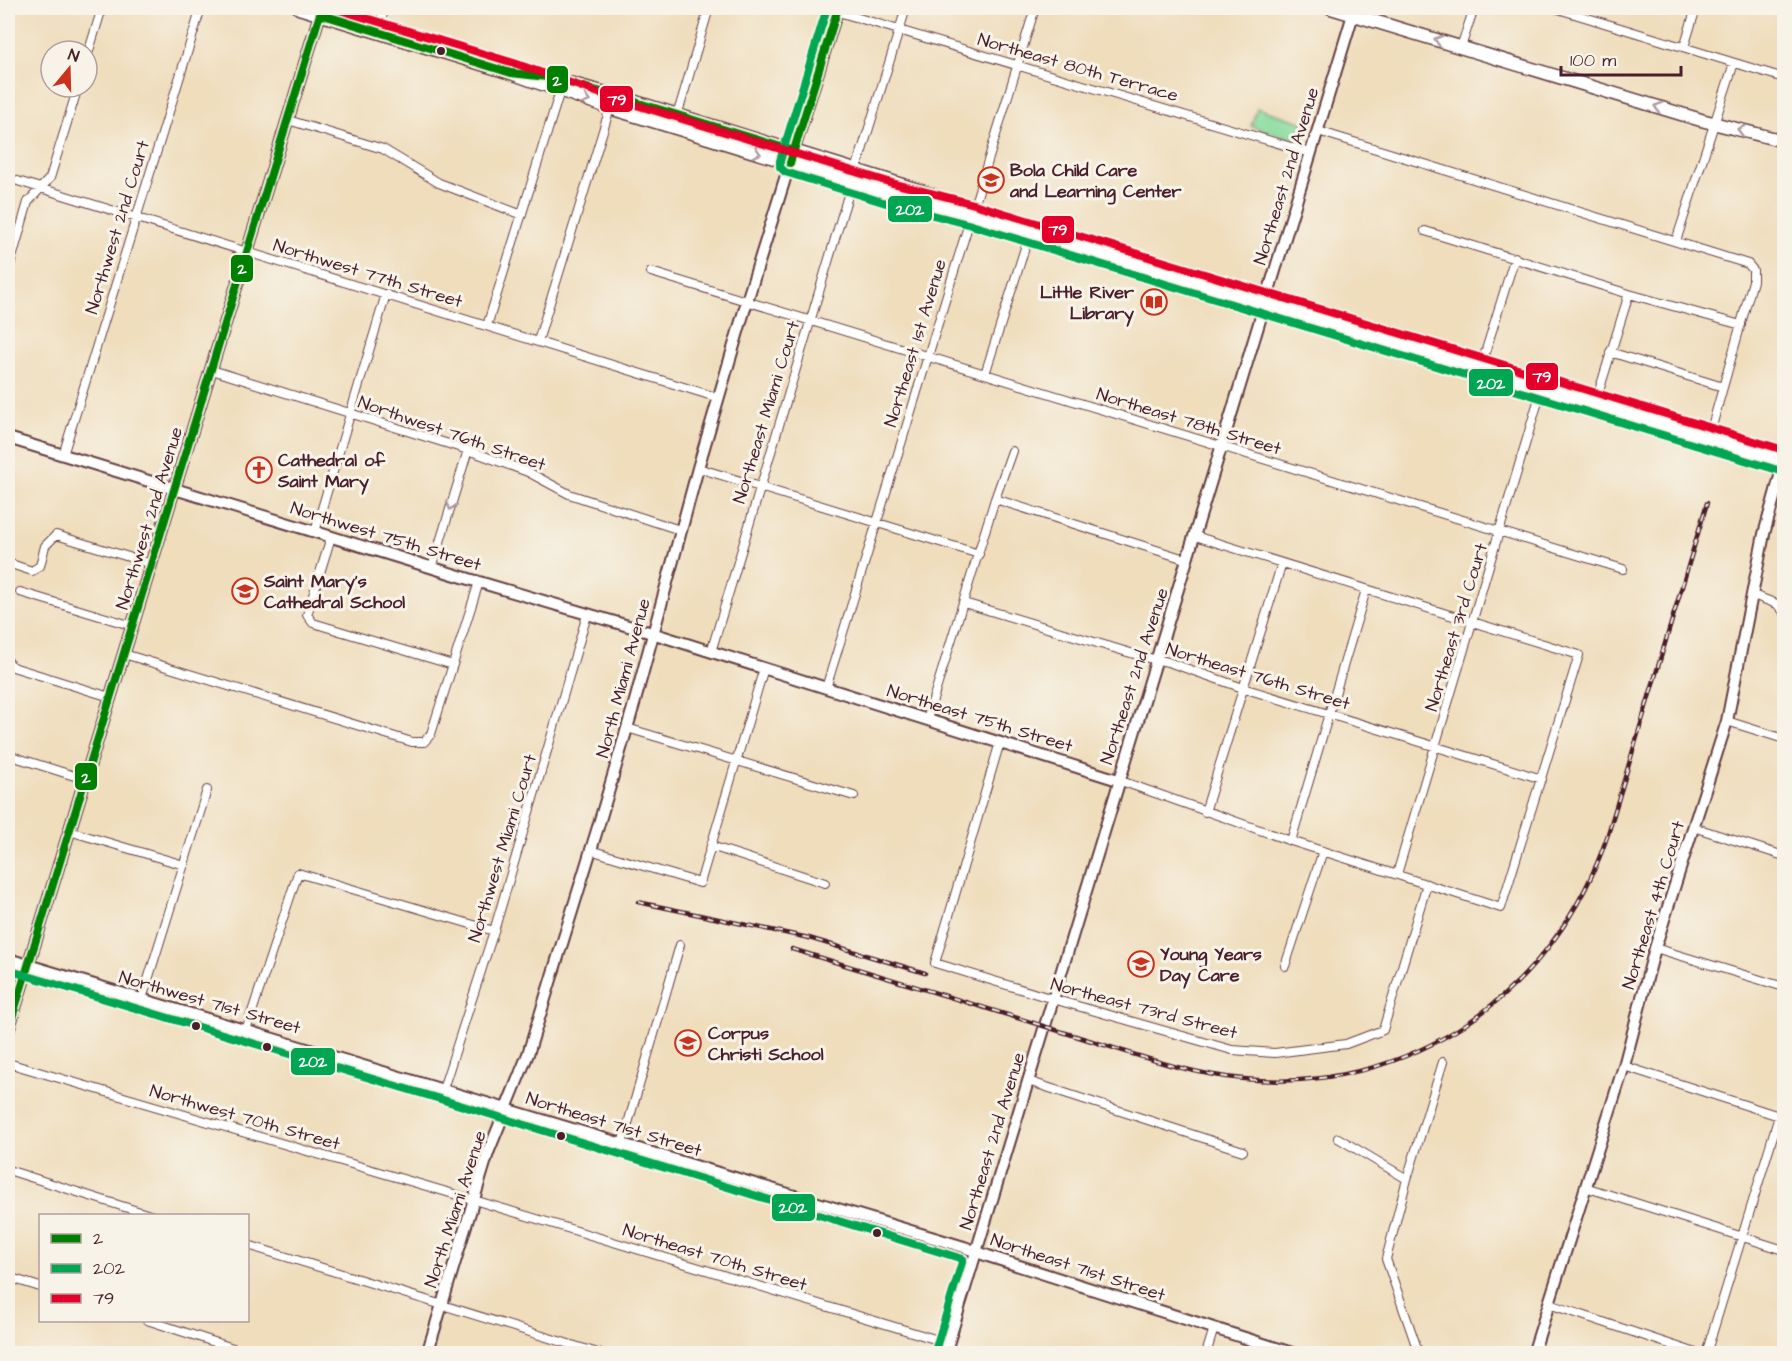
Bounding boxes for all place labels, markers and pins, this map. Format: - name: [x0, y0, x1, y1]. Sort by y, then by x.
- unlabelled marker: [435, 45, 447, 57]
- place label: Bola Child Care and Learning Center: [1009, 158, 1182, 205]
- school or university icon: Bola Child Care and Learning Center: [976, 165, 1006, 195]
- place label: Little River Library: [1040, 280, 1134, 327]
- library icon: Little River Library: [1139, 287, 1169, 317]
- place label: Cathedral of Saint Mary: [277, 448, 386, 495]
- church icon: Cathedral of Saint Mary: [244, 455, 274, 485]
- place label: Saint Mary's Cathedral School: [263, 569, 405, 615]
- school or university icon: Saint Mary's Cathedral School: [230, 576, 260, 606]
- place label: Young Years Day Care: [1160, 942, 1262, 989]
- school or university icon: Young Years Day Care: [1126, 949, 1156, 979]
- unlabelled marker: [190, 1020, 202, 1032]
- place label: Corpus Christi School: [708, 1021, 824, 1067]
- school or university icon: Corpus Christi School: [673, 1028, 703, 1058]
- unlabelled marker: [261, 1041, 273, 1053]
- unlabelled marker: [555, 1130, 567, 1142]
- unlabelled marker: [871, 1227, 883, 1239]

